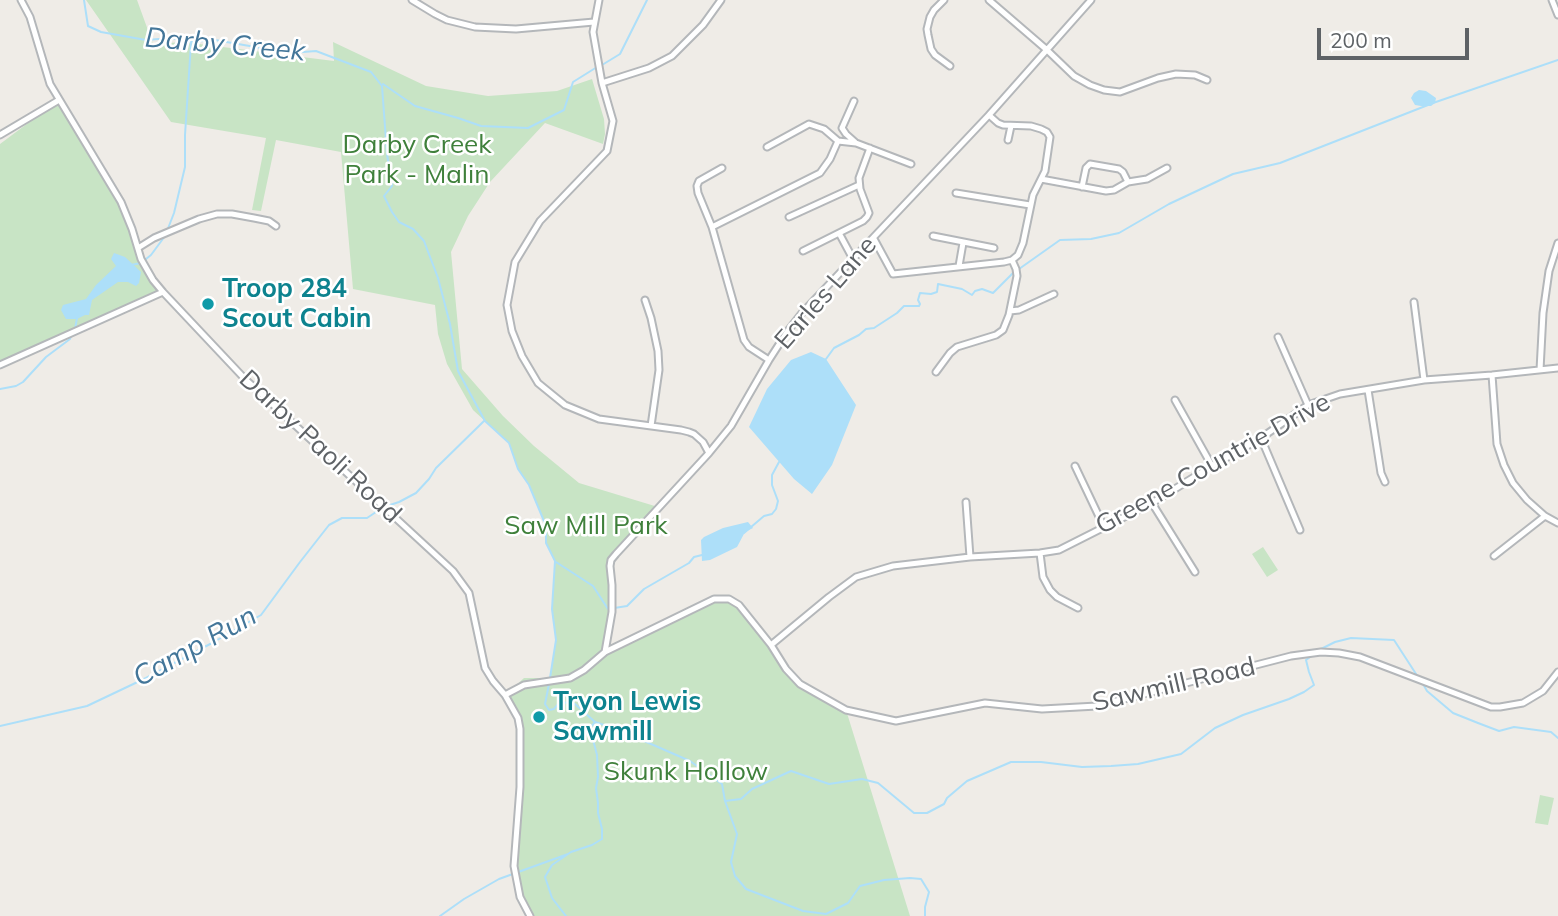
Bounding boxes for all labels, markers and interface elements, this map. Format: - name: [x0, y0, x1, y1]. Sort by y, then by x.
- scale bar: [1320, 14, 1472, 58]
- water label: Darby Creek: [144, 21, 306, 69]
- text: 200 m: [1330, 27, 1392, 53]
- park label: Darby Creek Park - Malin: [342, 129, 492, 190]
- street label: Earles Lane: [769, 230, 883, 356]
- place label: Troop 284 Scout Cabin: [222, 273, 372, 334]
- marker: Troop 284 Scout Cabin: [200, 296, 216, 312]
- street label: Darby Paoli Road: [233, 364, 407, 530]
- street label: Greene Countrie Drive: [1090, 387, 1336, 541]
- park label: Saw Mill Park: [504, 510, 668, 542]
- water label: Camp Run: [127, 599, 263, 695]
- street label: Sawmill Road: [1090, 651, 1258, 719]
- place label: Tryon Lewis Sawmill: [553, 686, 701, 748]
- marker: Tryon Lewis Sawmill: [531, 709, 547, 725]
- park label: Skunk Hollow: [604, 756, 768, 788]

